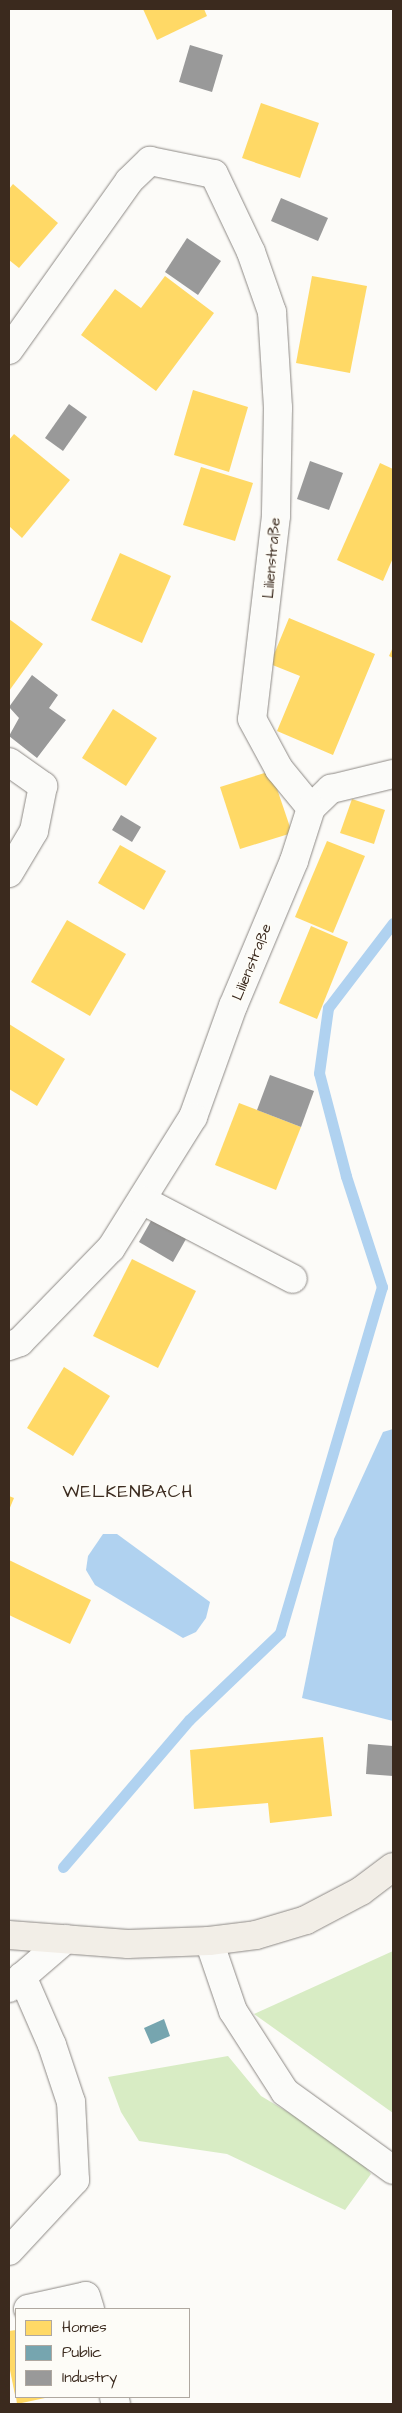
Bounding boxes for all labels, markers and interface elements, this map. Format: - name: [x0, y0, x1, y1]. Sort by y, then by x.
- street label: Lilienstraße: [259, 517, 285, 599]
- street label: Lilienstraße: [228, 921, 276, 1003]
- district label: WELKENBACH: [61, 1481, 195, 1503]
- legend: [15, 2308, 190, 2398]
- text: Homes: [62, 2317, 107, 2338]
- text: Public: [62, 2342, 102, 2363]
- text: Industry: [62, 2367, 117, 2388]

